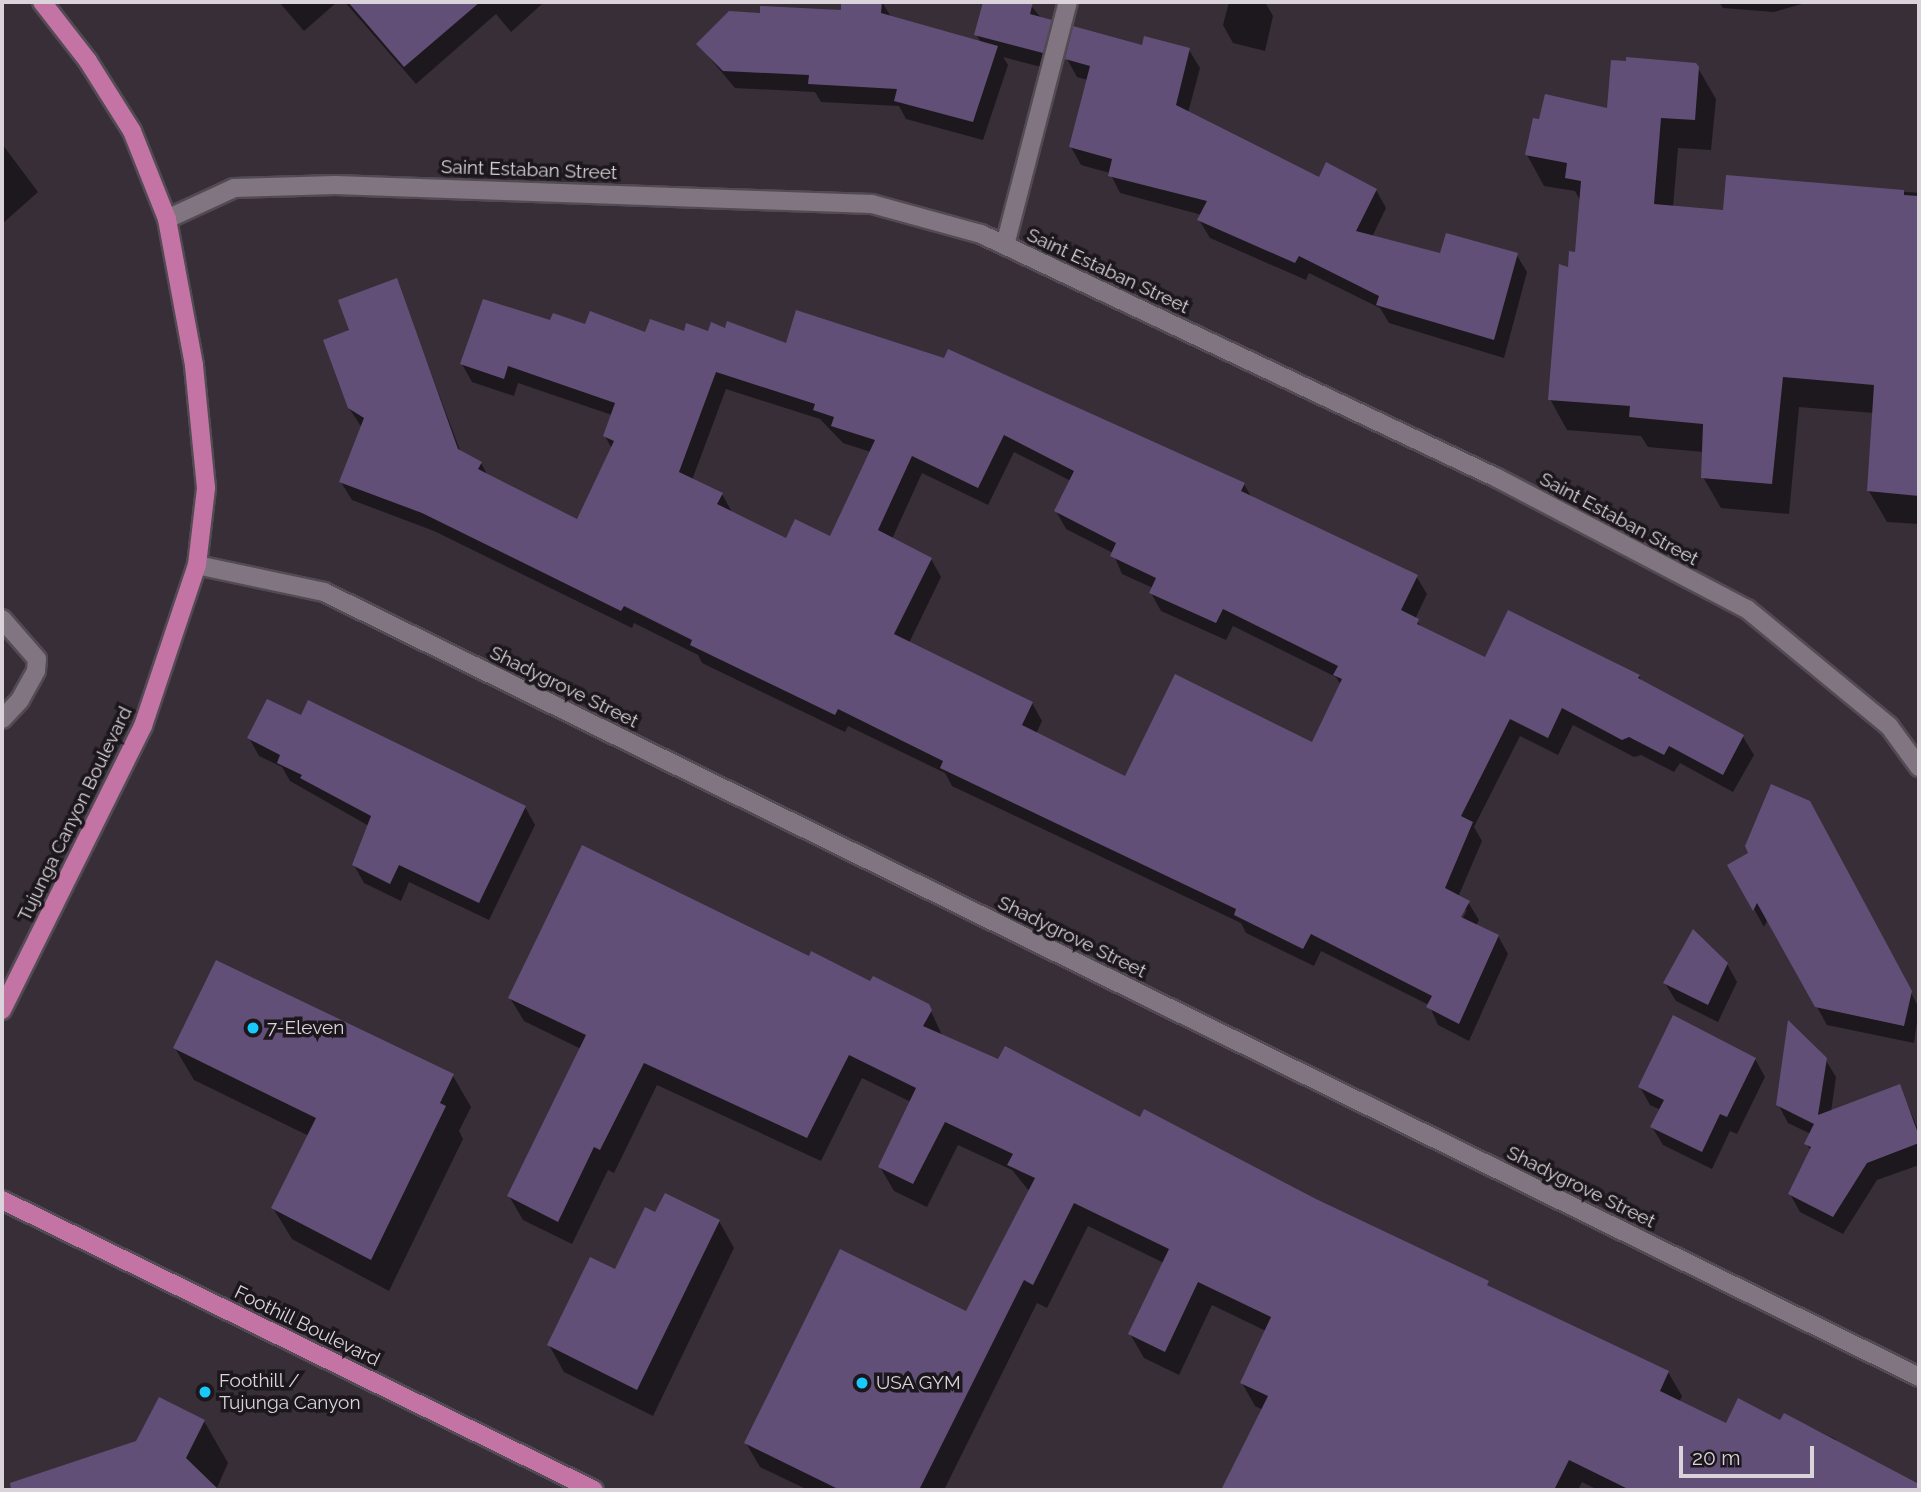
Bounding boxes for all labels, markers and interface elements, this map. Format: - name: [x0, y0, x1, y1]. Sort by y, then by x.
- street label: Saint Estaban Street: [440, 156, 618, 184]
- street label: Saint Estaban Street: [1023, 223, 1193, 319]
- street label: Saint Estaban Street: [1536, 468, 1702, 570]
- street label: Shadygrove Street: [486, 641, 642, 733]
- street label: Tujunga Canyon Boulevard: [13, 703, 137, 925]
- street label: Shadygrove Street: [994, 891, 1150, 983]
- place label: 7-Eleven: [267, 1017, 344, 1039]
- marker: 7-Eleven: [245, 1020, 261, 1036]
- street label: Shadygrove Street: [1503, 1141, 1659, 1233]
- street label: Foothill Boulevard: [230, 1281, 384, 1371]
- place label: Foothill / Tujunga Canyon: [219, 1370, 360, 1414]
- place label: USA GYM: [876, 1372, 961, 1394]
- marker: USA GYM: [854, 1375, 870, 1391]
- marker: Foothill / Tujunga Canyon: [197, 1384, 213, 1400]
- scale bar: [1683, 1432, 1818, 1476]
- text: 20 m: [1692, 1445, 1740, 1470]

